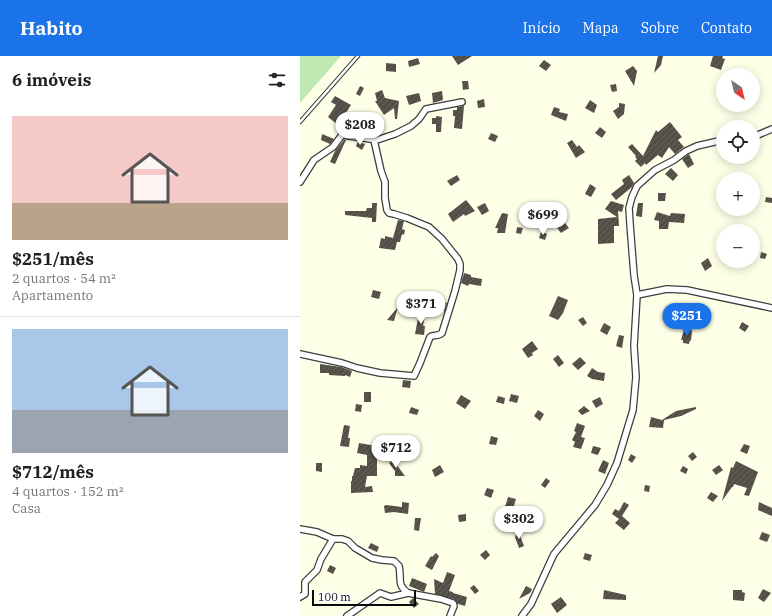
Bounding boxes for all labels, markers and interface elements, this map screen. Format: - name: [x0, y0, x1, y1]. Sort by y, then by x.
- text: Habito: [20, 16, 83, 40]
- text: Início: [523, 19, 560, 37]
- text: Mapa: [582, 19, 619, 37]
- text: Sobre: [641, 19, 679, 37]
- text: Contato: [701, 19, 752, 37]
- north arrow: [716, 68, 760, 112]
- map controls: [716, 68, 760, 268]
- text: 6 imóveis: [12, 69, 91, 91]
- icon: filters: [266, 69, 288, 91]
- pin: $208: [336, 112, 384, 146]
- text: $208: [344, 116, 376, 133]
- button: locate: [716, 120, 760, 164]
- icon: home: [114, 142, 186, 214]
- button: +: [716, 172, 760, 216]
- pin: $699: [519, 202, 567, 236]
- text: $699: [527, 206, 559, 223]
- button: −: [716, 224, 760, 268]
- text: $251/mês: [12, 248, 94, 270]
- text: 2 quartos · 54 m²: [12, 270, 116, 287]
- text: Apartamento: [12, 287, 93, 304]
- pin: $371: [397, 291, 445, 325]
- text: $371: [405, 295, 437, 312]
- pin: $251: [663, 303, 711, 337]
- text: $251: [671, 307, 703, 324]
- icon: home: [114, 355, 186, 427]
- pin: $712: [372, 435, 420, 469]
- text: $712: [380, 439, 412, 456]
- text: $712/mês: [12, 461, 94, 483]
- text: 4 quartos · 152 m²: [12, 483, 123, 500]
- text: Casa: [12, 500, 41, 517]
- pin: $302: [495, 506, 543, 540]
- text: $302: [503, 510, 535, 527]
- scale bar: [312, 588, 416, 607]
- text: 100 m: [318, 590, 351, 604]

